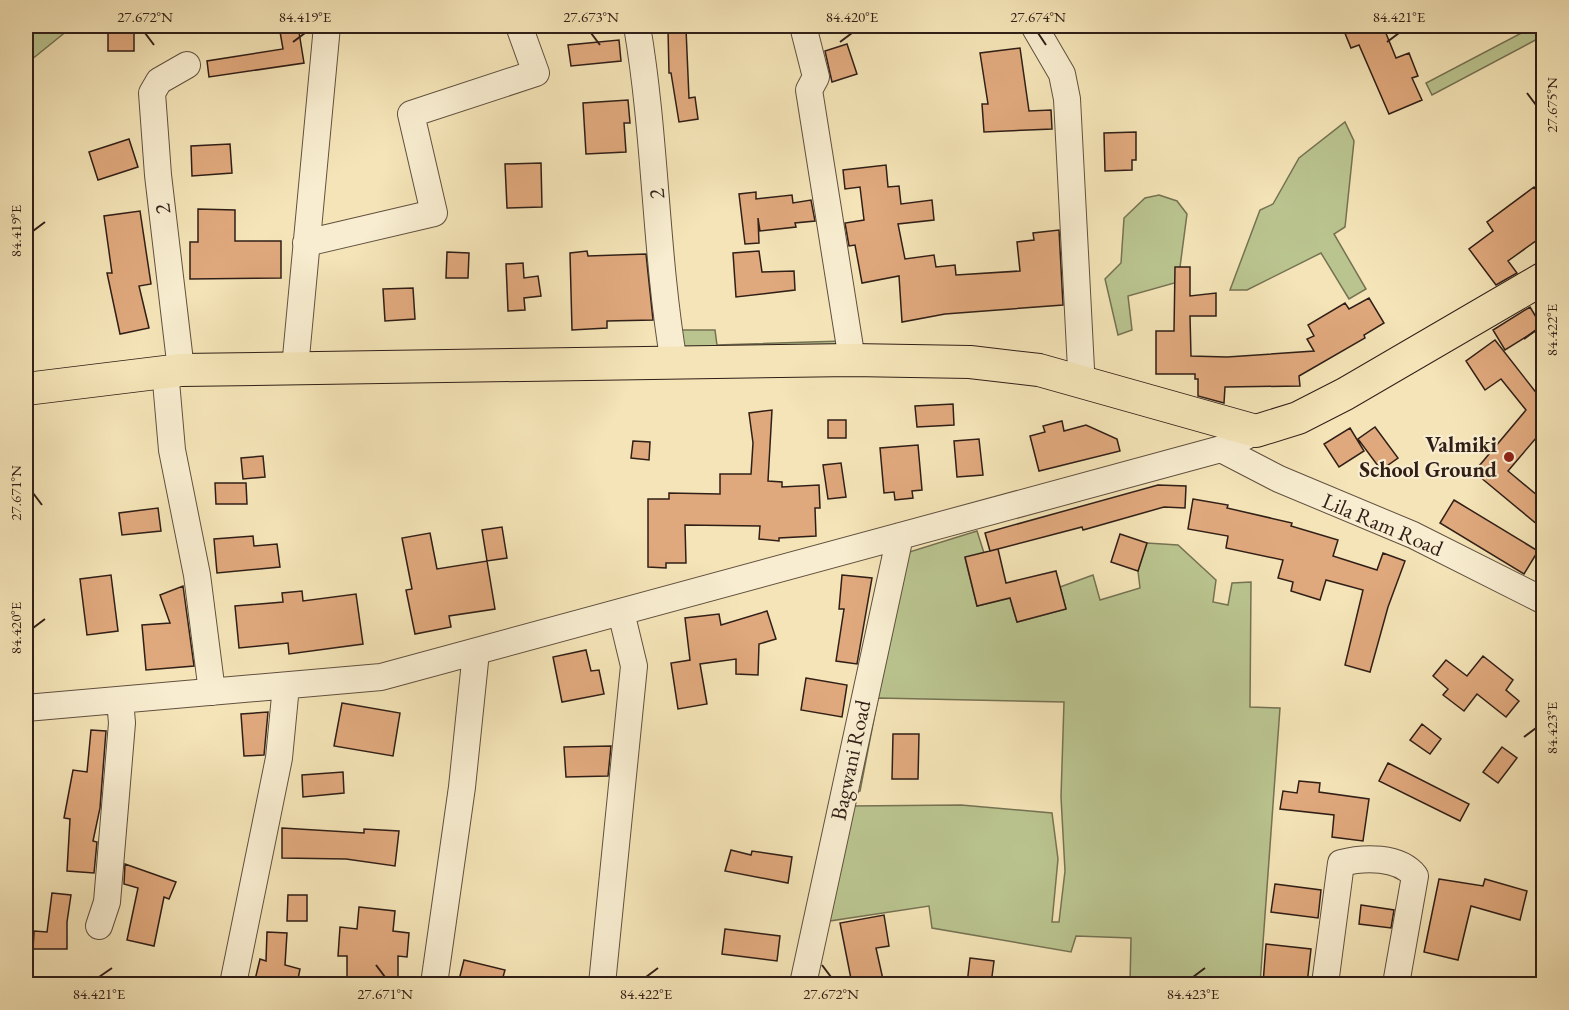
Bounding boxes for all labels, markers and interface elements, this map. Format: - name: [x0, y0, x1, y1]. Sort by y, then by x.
- text: 27.672°N: [117, 7, 173, 26]
- text: 84.419°E: [279, 7, 332, 26]
- text: 27.673°N: [563, 7, 619, 26]
- text: 84.420°E: [826, 7, 879, 26]
- text: 27.674°N: [1010, 7, 1066, 26]
- text: 84.421°E: [1373, 7, 1426, 26]
- text: 27.675°N: [1542, 77, 1561, 133]
- street label: 2: [642, 187, 671, 200]
- street label: 2: [147, 201, 178, 216]
- text: 84.419°E: [6, 204, 25, 257]
- text: 84.422°E: [1542, 303, 1561, 356]
- place label: Valmiki School Ground: [1359, 430, 1498, 484]
- marker: Valmiki School Ground: [1502, 450, 1516, 464]
- text: 27.671°N: [6, 465, 25, 521]
- street label: Lila Ram Road: [1318, 486, 1449, 563]
- text: 84.420°E: [6, 601, 25, 654]
- street label: Bagwani Road: [824, 696, 878, 823]
- text: 84.423°E: [1542, 701, 1561, 754]
- text: 84.421°E: [73, 984, 126, 1003]
- text: 27.671°N: [357, 984, 413, 1003]
- text: 84.422°E: [620, 984, 673, 1003]
- text: 27.672°N: [803, 984, 859, 1003]
- text: 84.423°E: [1167, 984, 1220, 1003]

